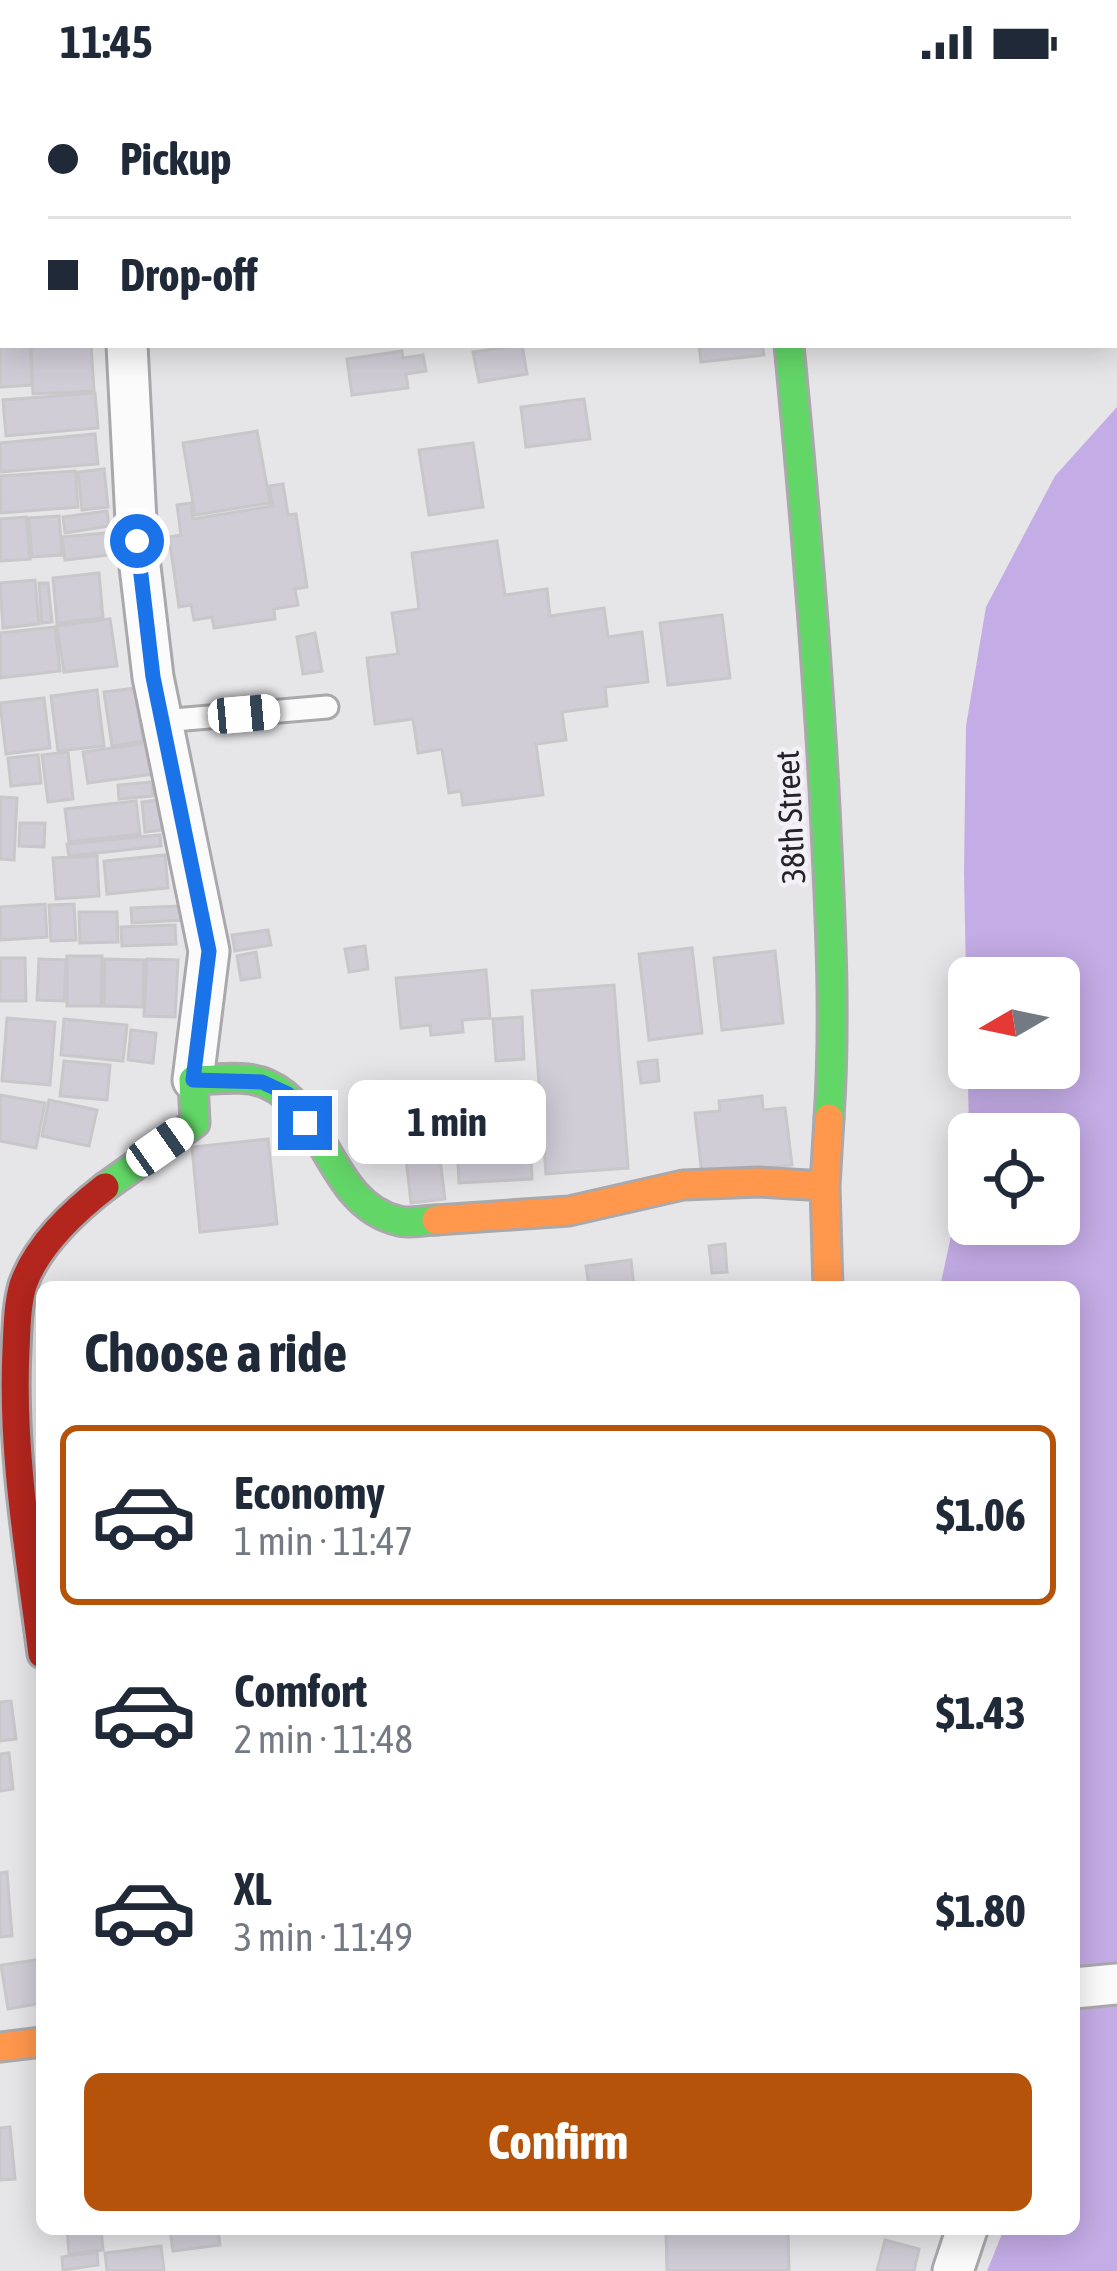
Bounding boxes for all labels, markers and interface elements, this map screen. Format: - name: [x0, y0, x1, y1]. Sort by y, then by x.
- text: 11:45: [60, 16, 153, 68]
- text: Pickup: [120, 133, 231, 185]
- text: Drop-off: [120, 249, 258, 301]
- route start: [110, 514, 164, 568]
- car: [207, 693, 281, 735]
- street label: 38th Street: [768, 749, 812, 885]
- north arrow: [948, 957, 1080, 1089]
- map controls: [948, 957, 1080, 1245]
- callout: 1 min: [347, 1081, 545, 1165]
- route end: [278, 1096, 332, 1150]
- text: 1 min: [407, 1100, 487, 1144]
- car: [120, 1112, 200, 1182]
- button: locate: [948, 1113, 1080, 1245]
- text: Choose a ride: [84, 1322, 347, 1383]
- icon: car: [90, 1461, 198, 1569]
- text: Economy: [234, 1467, 385, 1519]
- text: $1.06: [936, 1489, 1026, 1541]
- text: 1 min · 11:47: [234, 1519, 413, 1563]
- icon: car: [90, 1659, 198, 1767]
- text: Comfort: [234, 1665, 367, 1717]
- text: $1.43: [936, 1687, 1026, 1739]
- text: 2 min · 11:48: [234, 1717, 413, 1761]
- icon: car: [90, 1857, 198, 1965]
- text: XL: [234, 1863, 272, 1915]
- text: $1.80: [936, 1885, 1026, 1937]
- text: 3 min · 11:49: [234, 1915, 413, 1959]
- button: Confirm: [84, 2073, 1032, 2211]

